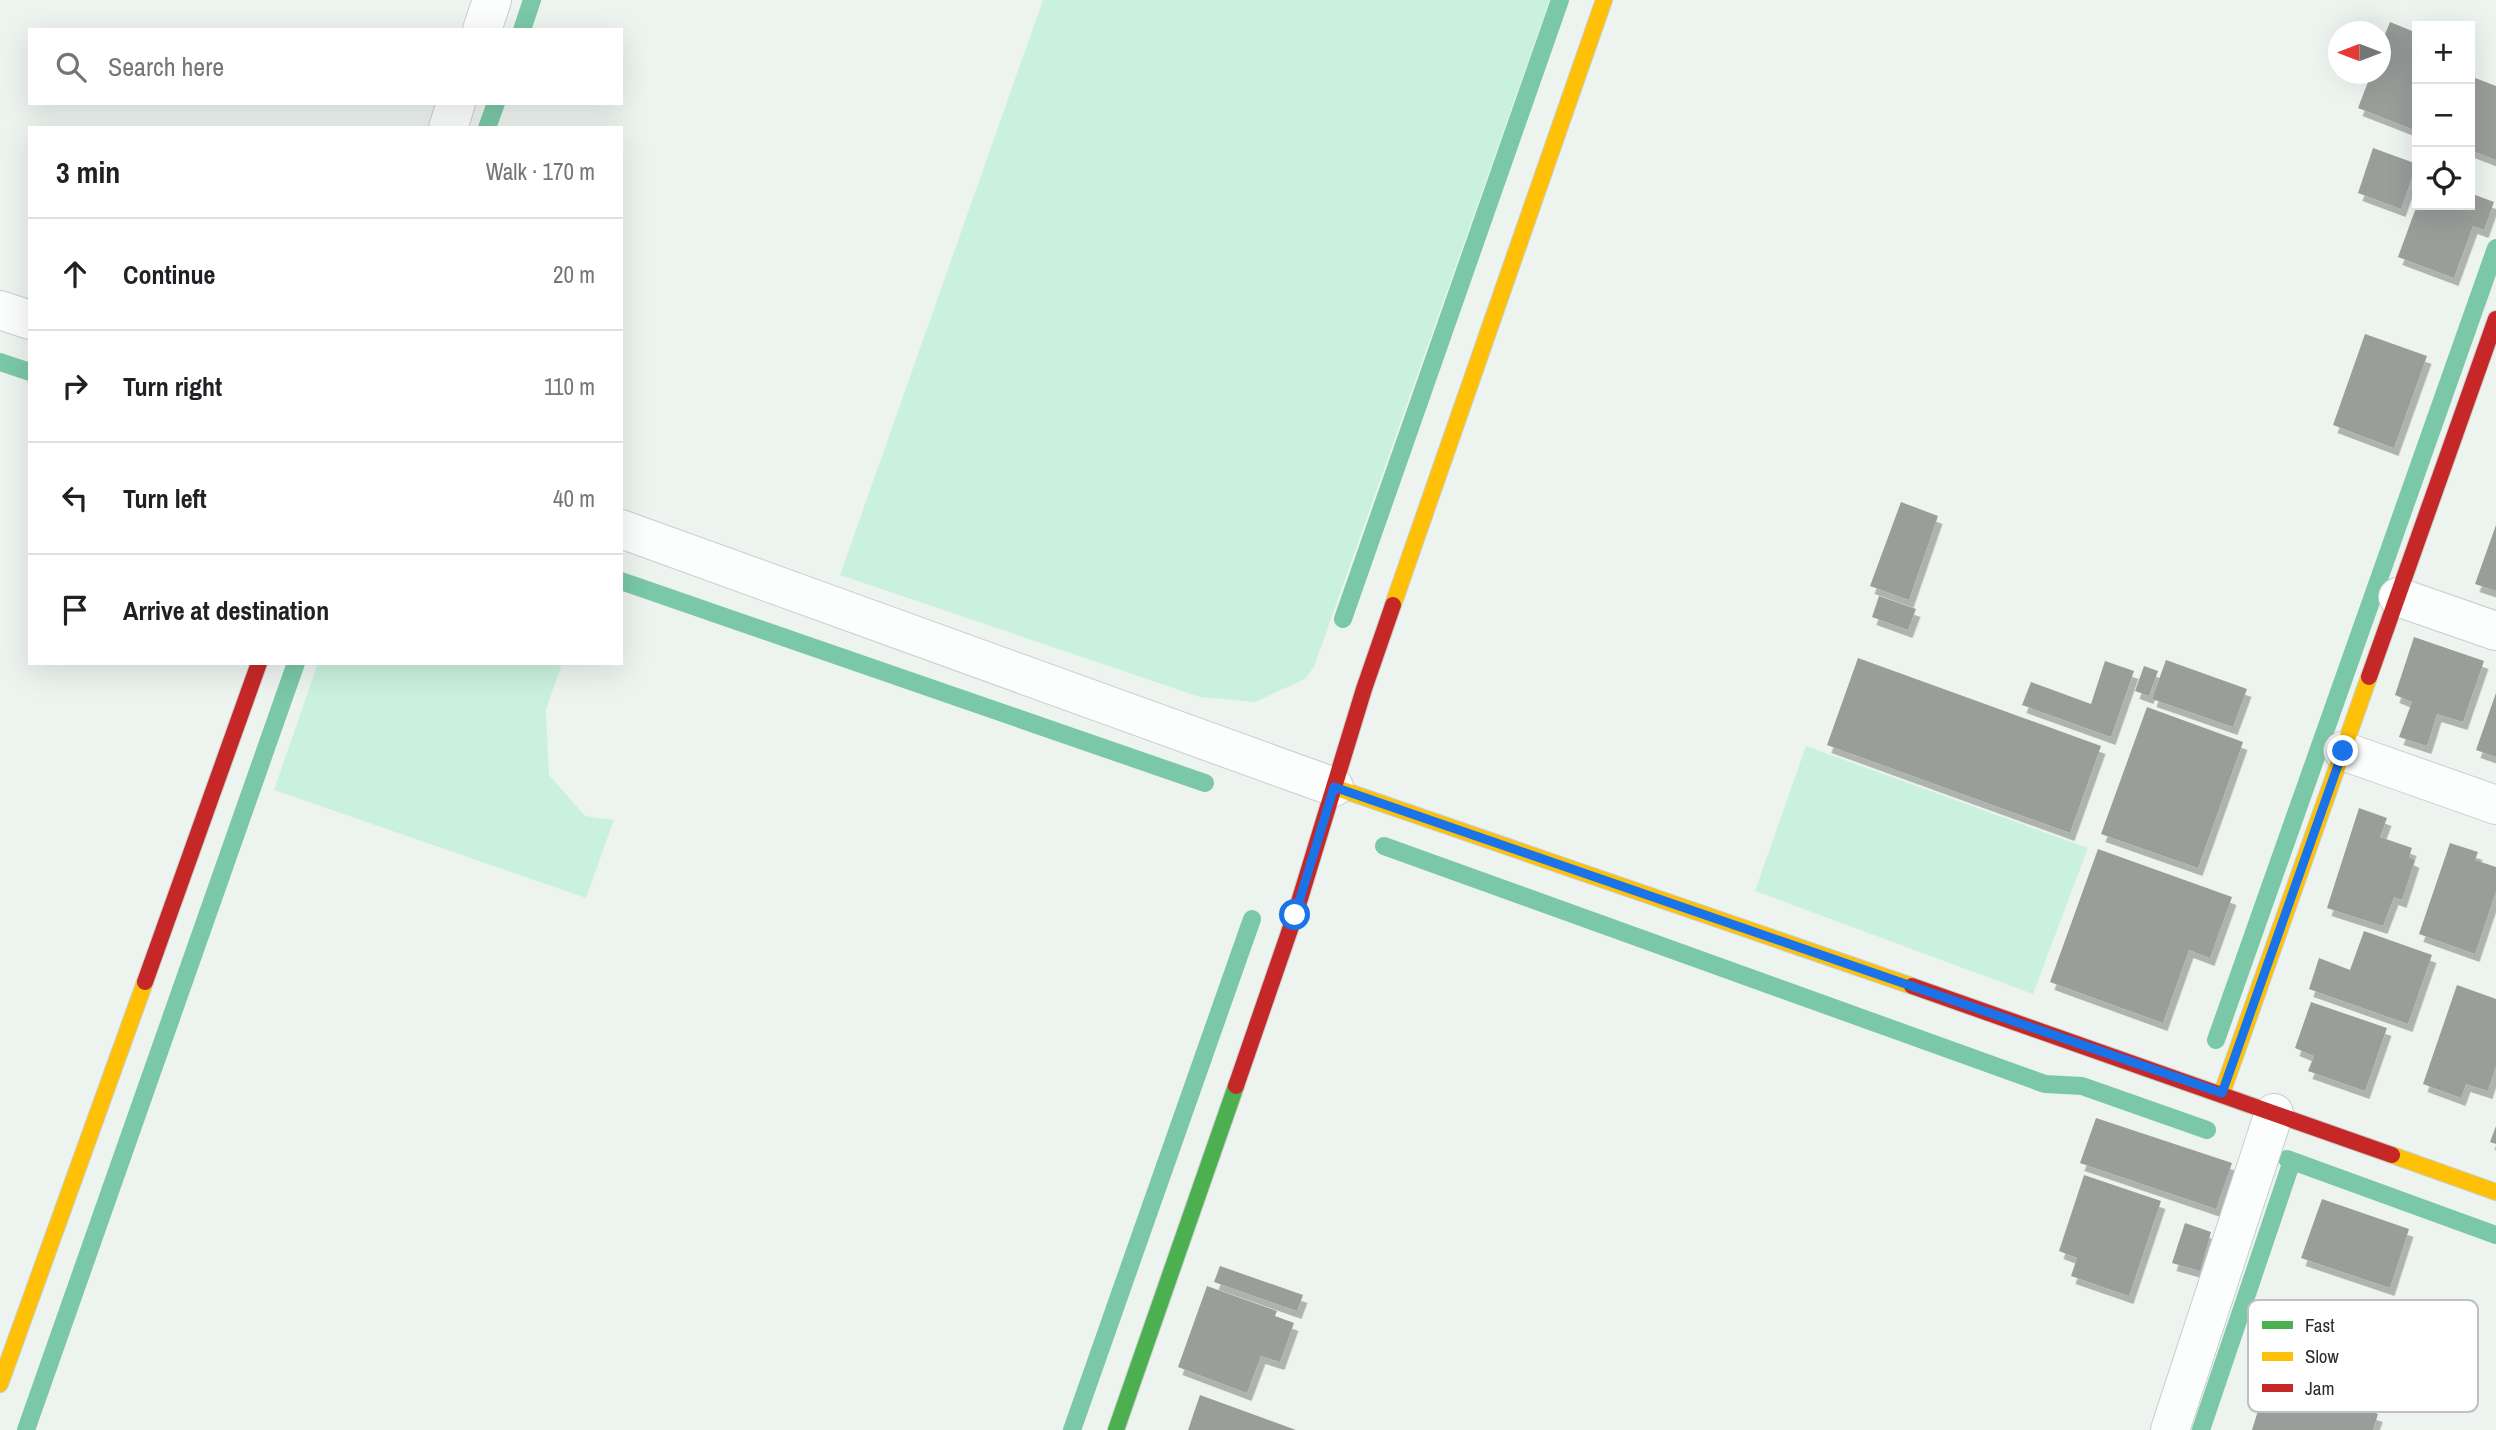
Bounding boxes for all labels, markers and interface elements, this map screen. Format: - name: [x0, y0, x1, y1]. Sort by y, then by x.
- north arrow: [2328, 21, 2391, 84]
- map controls: [2412, 21, 2475, 210]
- button: +: [2412, 21, 2475, 84]
- search box: [28, 28, 623, 105]
- icon: search: [52, 48, 90, 86]
- text: Search here: [108, 49, 224, 84]
- button: −: [2412, 84, 2475, 147]
- button: locate: [2412, 147, 2475, 210]
- text: 3 min: [56, 152, 120, 192]
- text: Walk · 170 m: [486, 156, 595, 187]
- icon: ahead: [56, 255, 94, 293]
- text: Continue: [123, 257, 215, 292]
- text: 20 m: [553, 259, 595, 290]
- icon: right: [56, 367, 94, 405]
- text: Turn right: [123, 369, 222, 404]
- text: 110 m: [544, 371, 595, 402]
- icon: left: [56, 479, 94, 517]
- text: Turn left: [123, 481, 207, 516]
- text: 40 m: [553, 483, 595, 514]
- icon: arrive: [56, 591, 94, 629]
- text: Arrive at destination: [123, 593, 329, 628]
- route end: [2327, 735, 2358, 766]
- route start: [1279, 899, 1310, 930]
- legend: [2248, 1300, 2478, 1412]
- text: Fast: [2305, 1312, 2335, 1338]
- text: Slow: [2305, 1343, 2340, 1369]
- text: Jam: [2305, 1375, 2334, 1401]

